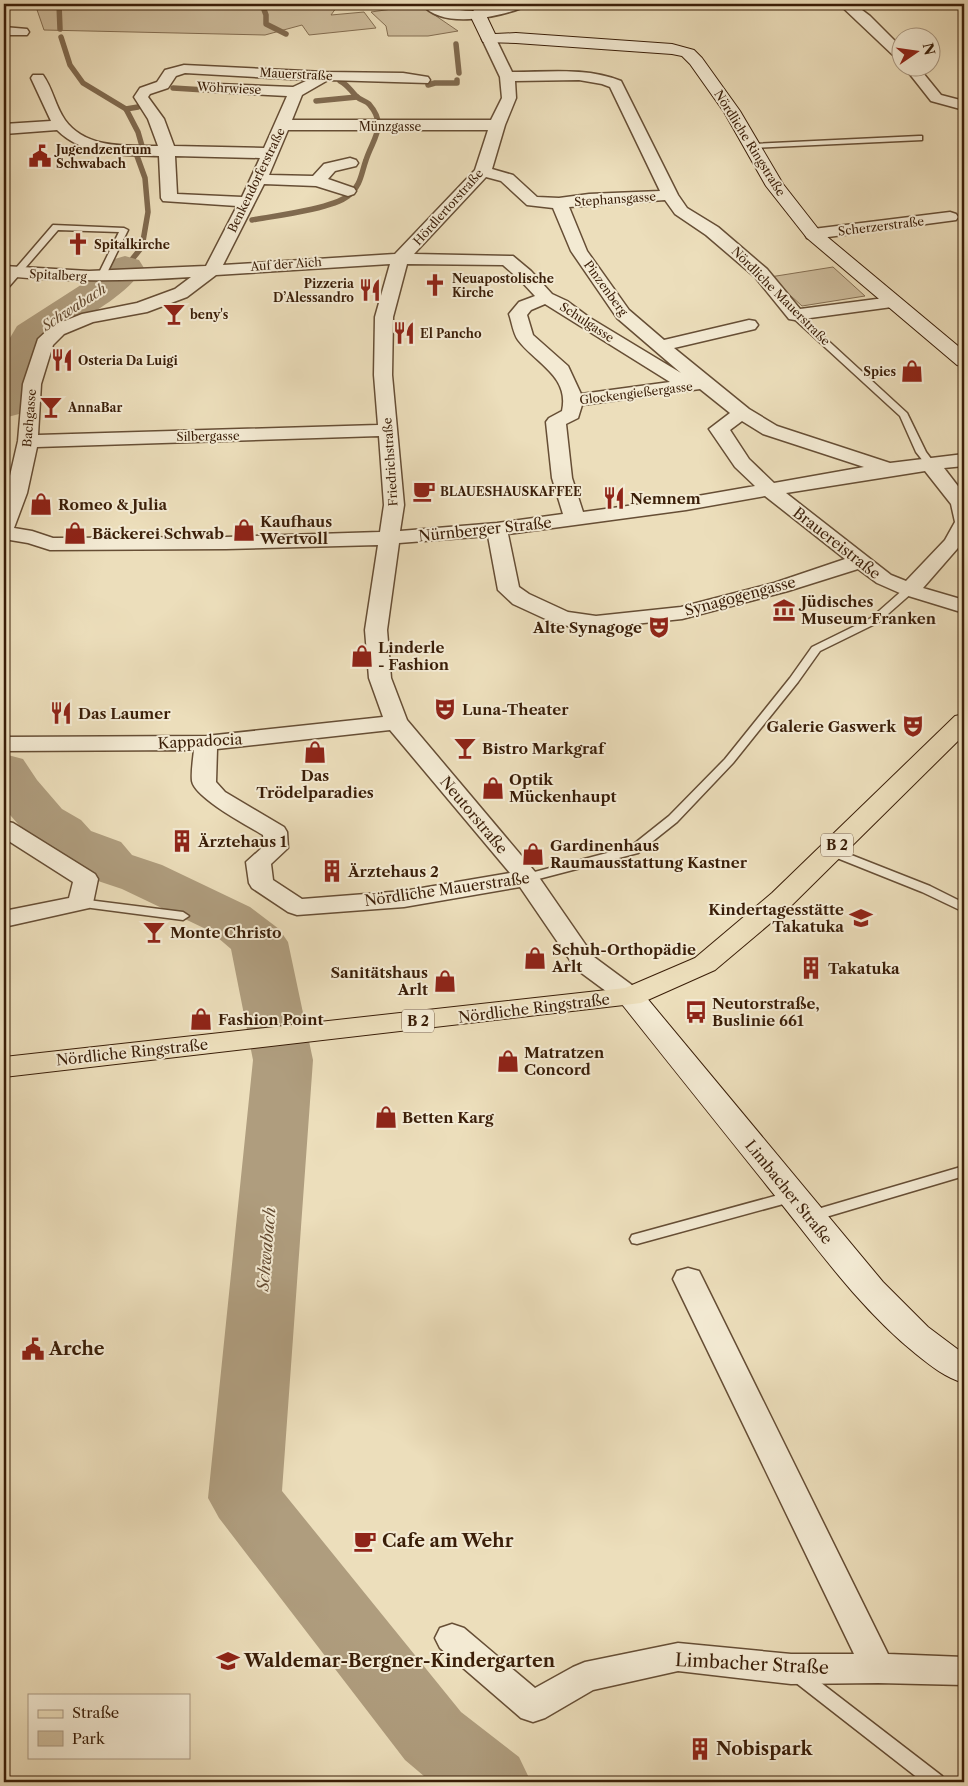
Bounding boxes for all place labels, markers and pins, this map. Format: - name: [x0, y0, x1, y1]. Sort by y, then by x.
- place label: Jugendzentrum Schwabach: [54, 142, 152, 171]
- public building icon: Jugendzentrum Schwabach: [27, 143, 53, 169]
- church icon: Spitalkirche: [65, 231, 91, 257]
- place label: Spitalkirche: [94, 237, 170, 252]
- place label: Neuapostolische Kirche: [452, 271, 554, 300]
- church icon: Neuapostolische Kirche: [422, 272, 448, 298]
- place label: Pizzeria D’Alessandro: [273, 276, 355, 305]
- restaurant icon: Pizzeria D’Alessandro: [357, 277, 383, 303]
- bar icon: beny's: [161, 301, 187, 327]
- place label: beny's: [189, 307, 229, 322]
- restaurant icon: El Pancho: [391, 320, 417, 346]
- place label: El Pancho: [420, 326, 482, 341]
- restaurant icon: Osteria Da Luigi: [49, 347, 75, 373]
- place label: Osteria Da Luigi: [78, 353, 178, 368]
- shop icon: Spies: [899, 358, 925, 384]
- place label: Spies: [863, 364, 896, 379]
- bar icon: AnnaBar: [38, 394, 64, 420]
- place label: AnnaBar: [67, 400, 123, 415]
- cafe icon: BLAUESHAUSKAFFEE: [411, 478, 437, 504]
- place label: BLAUESHAUSKAFFEE: [440, 484, 582, 499]
- restaurant icon: Nemnem: [601, 485, 627, 511]
- place label: Nemnem: [630, 489, 701, 508]
- shop icon: Romeo & Julia: [28, 491, 54, 517]
- place label: Romeo & Julia: [58, 495, 168, 514]
- place label: Kaufhaus Wertvoll: [259, 512, 332, 548]
- shop icon: Kaufhaus Wertvoll: [231, 517, 257, 543]
- shop icon: Bäckerei Schwab: [62, 520, 88, 546]
- place label: Bäckerei Schwab: [92, 524, 224, 543]
- place label: Jüdisches Museum Franken: [798, 592, 937, 628]
- museum icon: Jüdisches Museum Franken: [771, 597, 797, 623]
- theatre icon: Alte Synagoge: [646, 614, 672, 640]
- place label: Alte Synagoge: [532, 618, 642, 637]
- place label: Linderle - Fashion: [378, 638, 450, 674]
- shop icon: Linderle - Fashion: [349, 643, 375, 669]
- theatre icon: Luna-Theater: [432, 696, 458, 722]
- restaurant icon: Das Laumer: [48, 700, 74, 726]
- place label: Luna-Theater: [462, 700, 569, 719]
- place label: Das Laumer: [78, 704, 171, 723]
- theatre icon: Galerie Gaswerk: [900, 713, 926, 739]
- place label: Galerie Gaswerk: [767, 717, 897, 736]
- bar icon: Bistro Markgraf: [452, 735, 478, 761]
- shop icon: Das Trödelparadies: [302, 739, 328, 765]
- place label: Bistro Markgraf: [482, 739, 607, 758]
- place label: Das Trödelparadies: [256, 766, 374, 802]
- place label: Optik Mückenhaupt: [509, 770, 617, 806]
- shop icon: Optik Mückenhaupt: [480, 775, 506, 801]
- building icon: Ärztehaus 1: [169, 828, 195, 854]
- place label: Ärztehaus 1: [197, 832, 287, 851]
- place label: Gardinenhaus Raumausstattung Kastner: [550, 836, 748, 872]
- shop icon: Gardinenhaus Raumausstattung Kastner: [520, 841, 546, 867]
- building icon: Ärztehaus 2: [319, 858, 345, 884]
- place label: Ärztehaus 2: [347, 862, 439, 881]
- place label: Kindertagesstätte Takatuka: [708, 900, 844, 936]
- school or university icon: Kindertagesstätte Takatuka: [848, 905, 874, 931]
- bar icon: Monte Christo: [141, 919, 167, 945]
- place label: Monte Christo: [170, 923, 282, 942]
- place label: Schuh-Orthopädie Arlt: [551, 940, 696, 976]
- shop icon: Schuh-Orthopädie Arlt: [522, 945, 548, 971]
- building icon: Takatuka: [798, 955, 824, 981]
- place label: Takatuka: [828, 959, 900, 978]
- place label: Sanitätshaus Arlt: [331, 963, 428, 999]
- shop icon: Sanitätshaus Arlt: [432, 968, 458, 994]
- place label: Neutorstraße, Buslinie 661: [712, 994, 820, 1030]
- bus stop icon: Neutorstraße, Buslinie 661: [683, 999, 709, 1025]
- shop icon: Fashion Point: [188, 1006, 214, 1032]
- place label: Fashion Point: [218, 1010, 323, 1029]
- place label: Matratzen Concord: [524, 1043, 605, 1079]
- shop icon: Matratzen Concord: [495, 1048, 521, 1074]
- shop icon: Betten Karg: [373, 1104, 399, 1130]
- place label: Betten Karg: [402, 1108, 494, 1127]
- public building icon: Arche: [20, 1336, 46, 1362]
- place label: Arche: [48, 1338, 105, 1360]
- cafe icon: Cafe am Wehr: [352, 1528, 378, 1554]
- place label: Cafe am Wehr: [382, 1530, 514, 1552]
- school or university icon: Waldemar-Bergner-Kindergarten: [215, 1648, 241, 1674]
- place label: Waldemar-Bergner-Kindergarten: [243, 1650, 556, 1672]
- building icon: Nobispark: [687, 1736, 713, 1762]
- place label: Nobispark: [716, 1738, 813, 1760]

